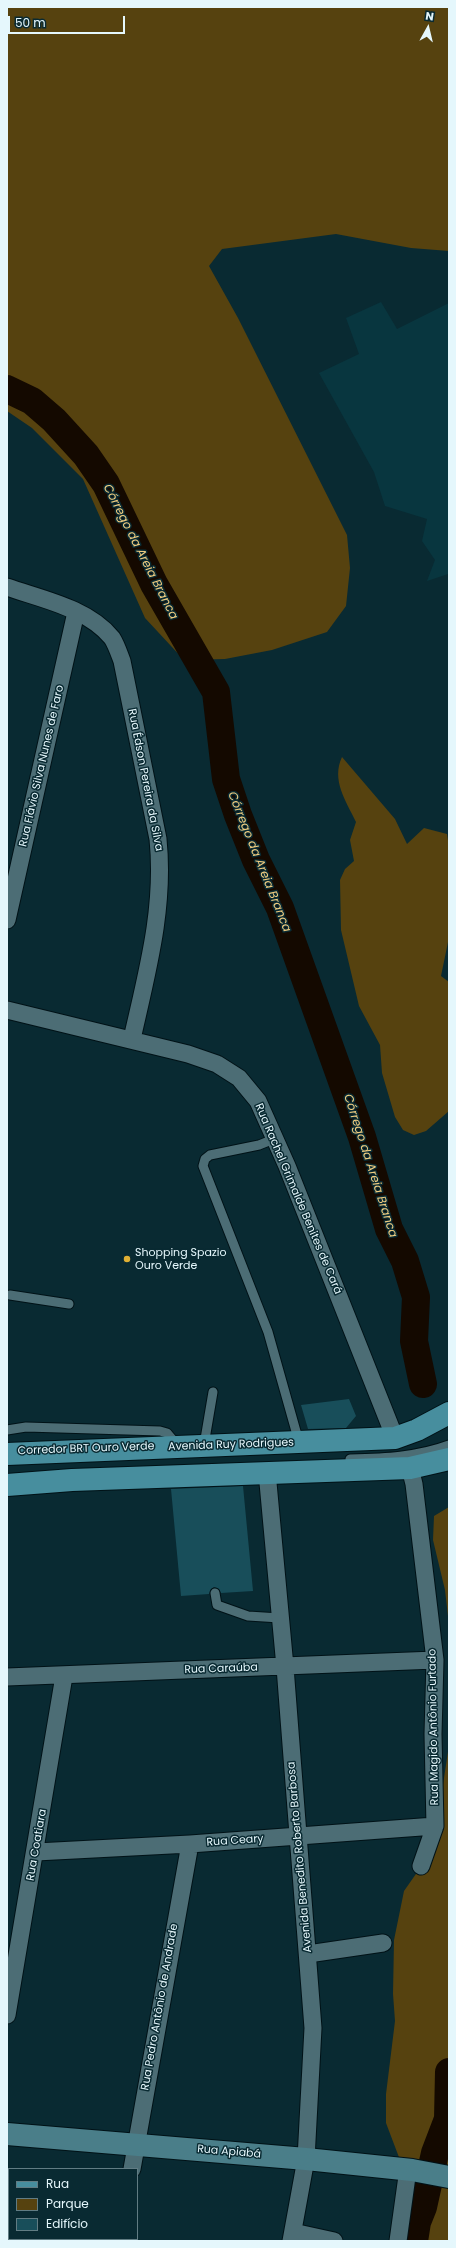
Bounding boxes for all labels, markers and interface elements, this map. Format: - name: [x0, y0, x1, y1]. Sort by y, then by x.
- scale bar: [10, 8, 127, 34]
- north arrow: [408, 8, 448, 48]
- text: N: [424, 8, 435, 25]
- text: 50 m: [15, 14, 46, 31]
- water label: Córrego da Areia Branca: [99, 482, 181, 622]
- street label: Rua Flávio Silva Nunes de Faro: [17, 684, 67, 848]
- street label: Rua Édson Pereira da Silva: [125, 708, 165, 852]
- water label: Córrego da Areia Branca: [224, 790, 294, 934]
- water label: Córrego da Areia Branca: [340, 1092, 400, 1240]
- street label: Rua Rachel Grimalde Benites de Cará: [252, 1102, 344, 1296]
- place label: Shopping Spazio Ouro Verde: [135, 1246, 227, 1272]
- marker: Shopping Spazio Ouro Verde: [122, 1254, 132, 1264]
- street label: Avenida Ruy Rodrigues: [168, 1436, 294, 1454]
- street label: Corredor BRT Ouro Verde: [17, 1440, 155, 1458]
- street label: Rua Magido Antônio Furtado: [426, 1649, 442, 1805]
- street label: Rua Caraúba: [184, 1661, 258, 1677]
- street label: Avenida Benedito Roberto Barbosa: [285, 1761, 315, 1953]
- street label: Rua Coatiara: [24, 1808, 50, 1882]
- street label: Rua Ceary: [206, 1832, 264, 1850]
- street label: Rua Pedro Antônio de Andrade: [139, 1923, 181, 2091]
- street label: Rua Apiabá: [197, 2143, 261, 2161]
- legend: [8, 2168, 138, 2240]
- text: Rua: [46, 2175, 69, 2192]
- text: Parque: [46, 2195, 89, 2212]
- text: Edifício: [46, 2215, 88, 2232]

